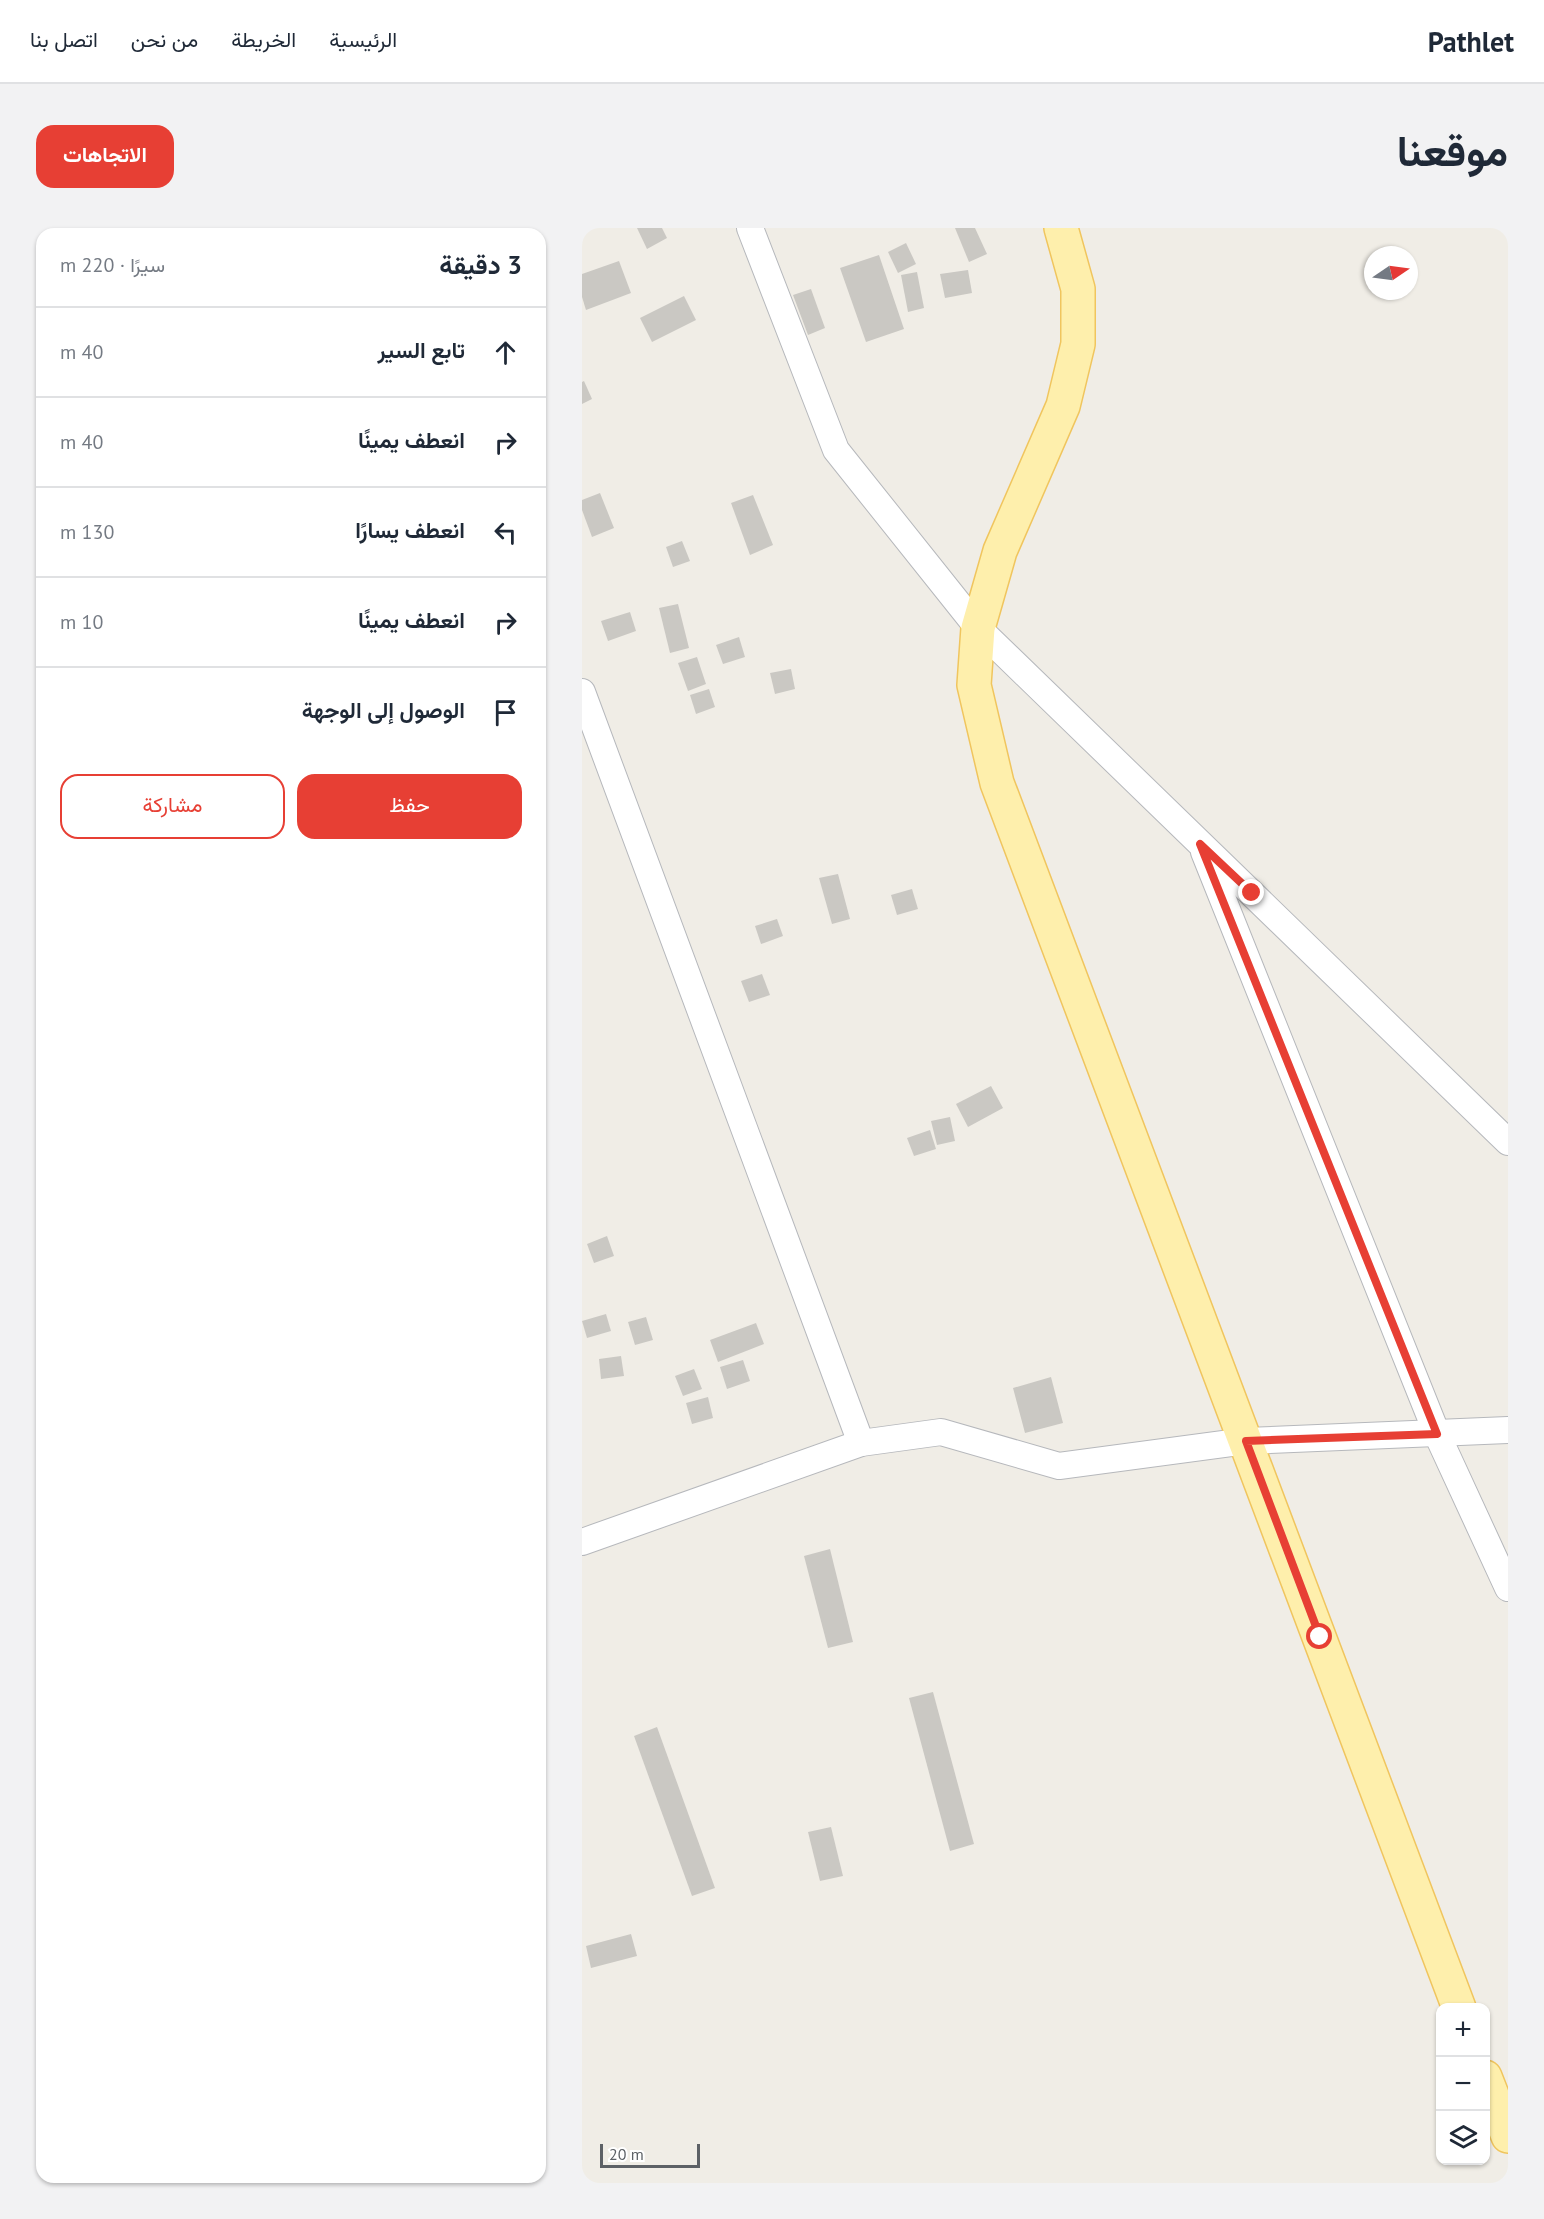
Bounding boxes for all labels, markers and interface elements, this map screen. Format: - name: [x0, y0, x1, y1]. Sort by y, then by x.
- text: Pathlet: [1428, 23, 1514, 60]
- text: اتصل بنا: [30, 26, 98, 53]
- text: من نحن: [131, 26, 198, 53]
- text: الخريطة: [231, 26, 296, 53]
- text: الرئيسية: [329, 26, 397, 53]
- text: موقعنا: [1397, 123, 1508, 178]
- button: الاتجاهات: [36, 125, 174, 188]
- north arrow: [1364, 246, 1418, 300]
- text: 3 دقيقة: [439, 248, 522, 281]
- text: سيرًا · 220 m: [60, 252, 165, 278]
- text: تابع السير: [377, 336, 465, 364]
- icon: ahead: [489, 336, 522, 369]
- text: 40 m: [60, 339, 103, 365]
- text: انعطف يمينًا: [358, 426, 465, 454]
- icon: right: [489, 426, 522, 459]
- text: 40 m: [60, 429, 103, 455]
- text: انعطف يسارًا: [355, 516, 465, 544]
- icon: left: [489, 516, 522, 549]
- text: 130 m: [60, 519, 114, 545]
- text: انعطف يمينًا: [358, 606, 465, 634]
- icon: right: [489, 606, 522, 639]
- text: 10 m: [60, 609, 103, 635]
- text: الوصول إلى الوجهة: [302, 696, 465, 724]
- icon: arrive: [489, 696, 522, 729]
- button: مشاركة: [60, 774, 285, 839]
- button: حفظ: [297, 774, 522, 839]
- route end: [1238, 879, 1264, 905]
- route start: [1306, 1623, 1332, 1649]
- map controls: [1436, 2003, 1490, 2165]
- button: +: [1436, 2003, 1490, 2057]
- button: −: [1436, 2057, 1490, 2111]
- button: layers: [1436, 2111, 1490, 2165]
- scale bar: [600, 2141, 700, 2168]
- text: 20 m: [609, 2144, 644, 2164]

